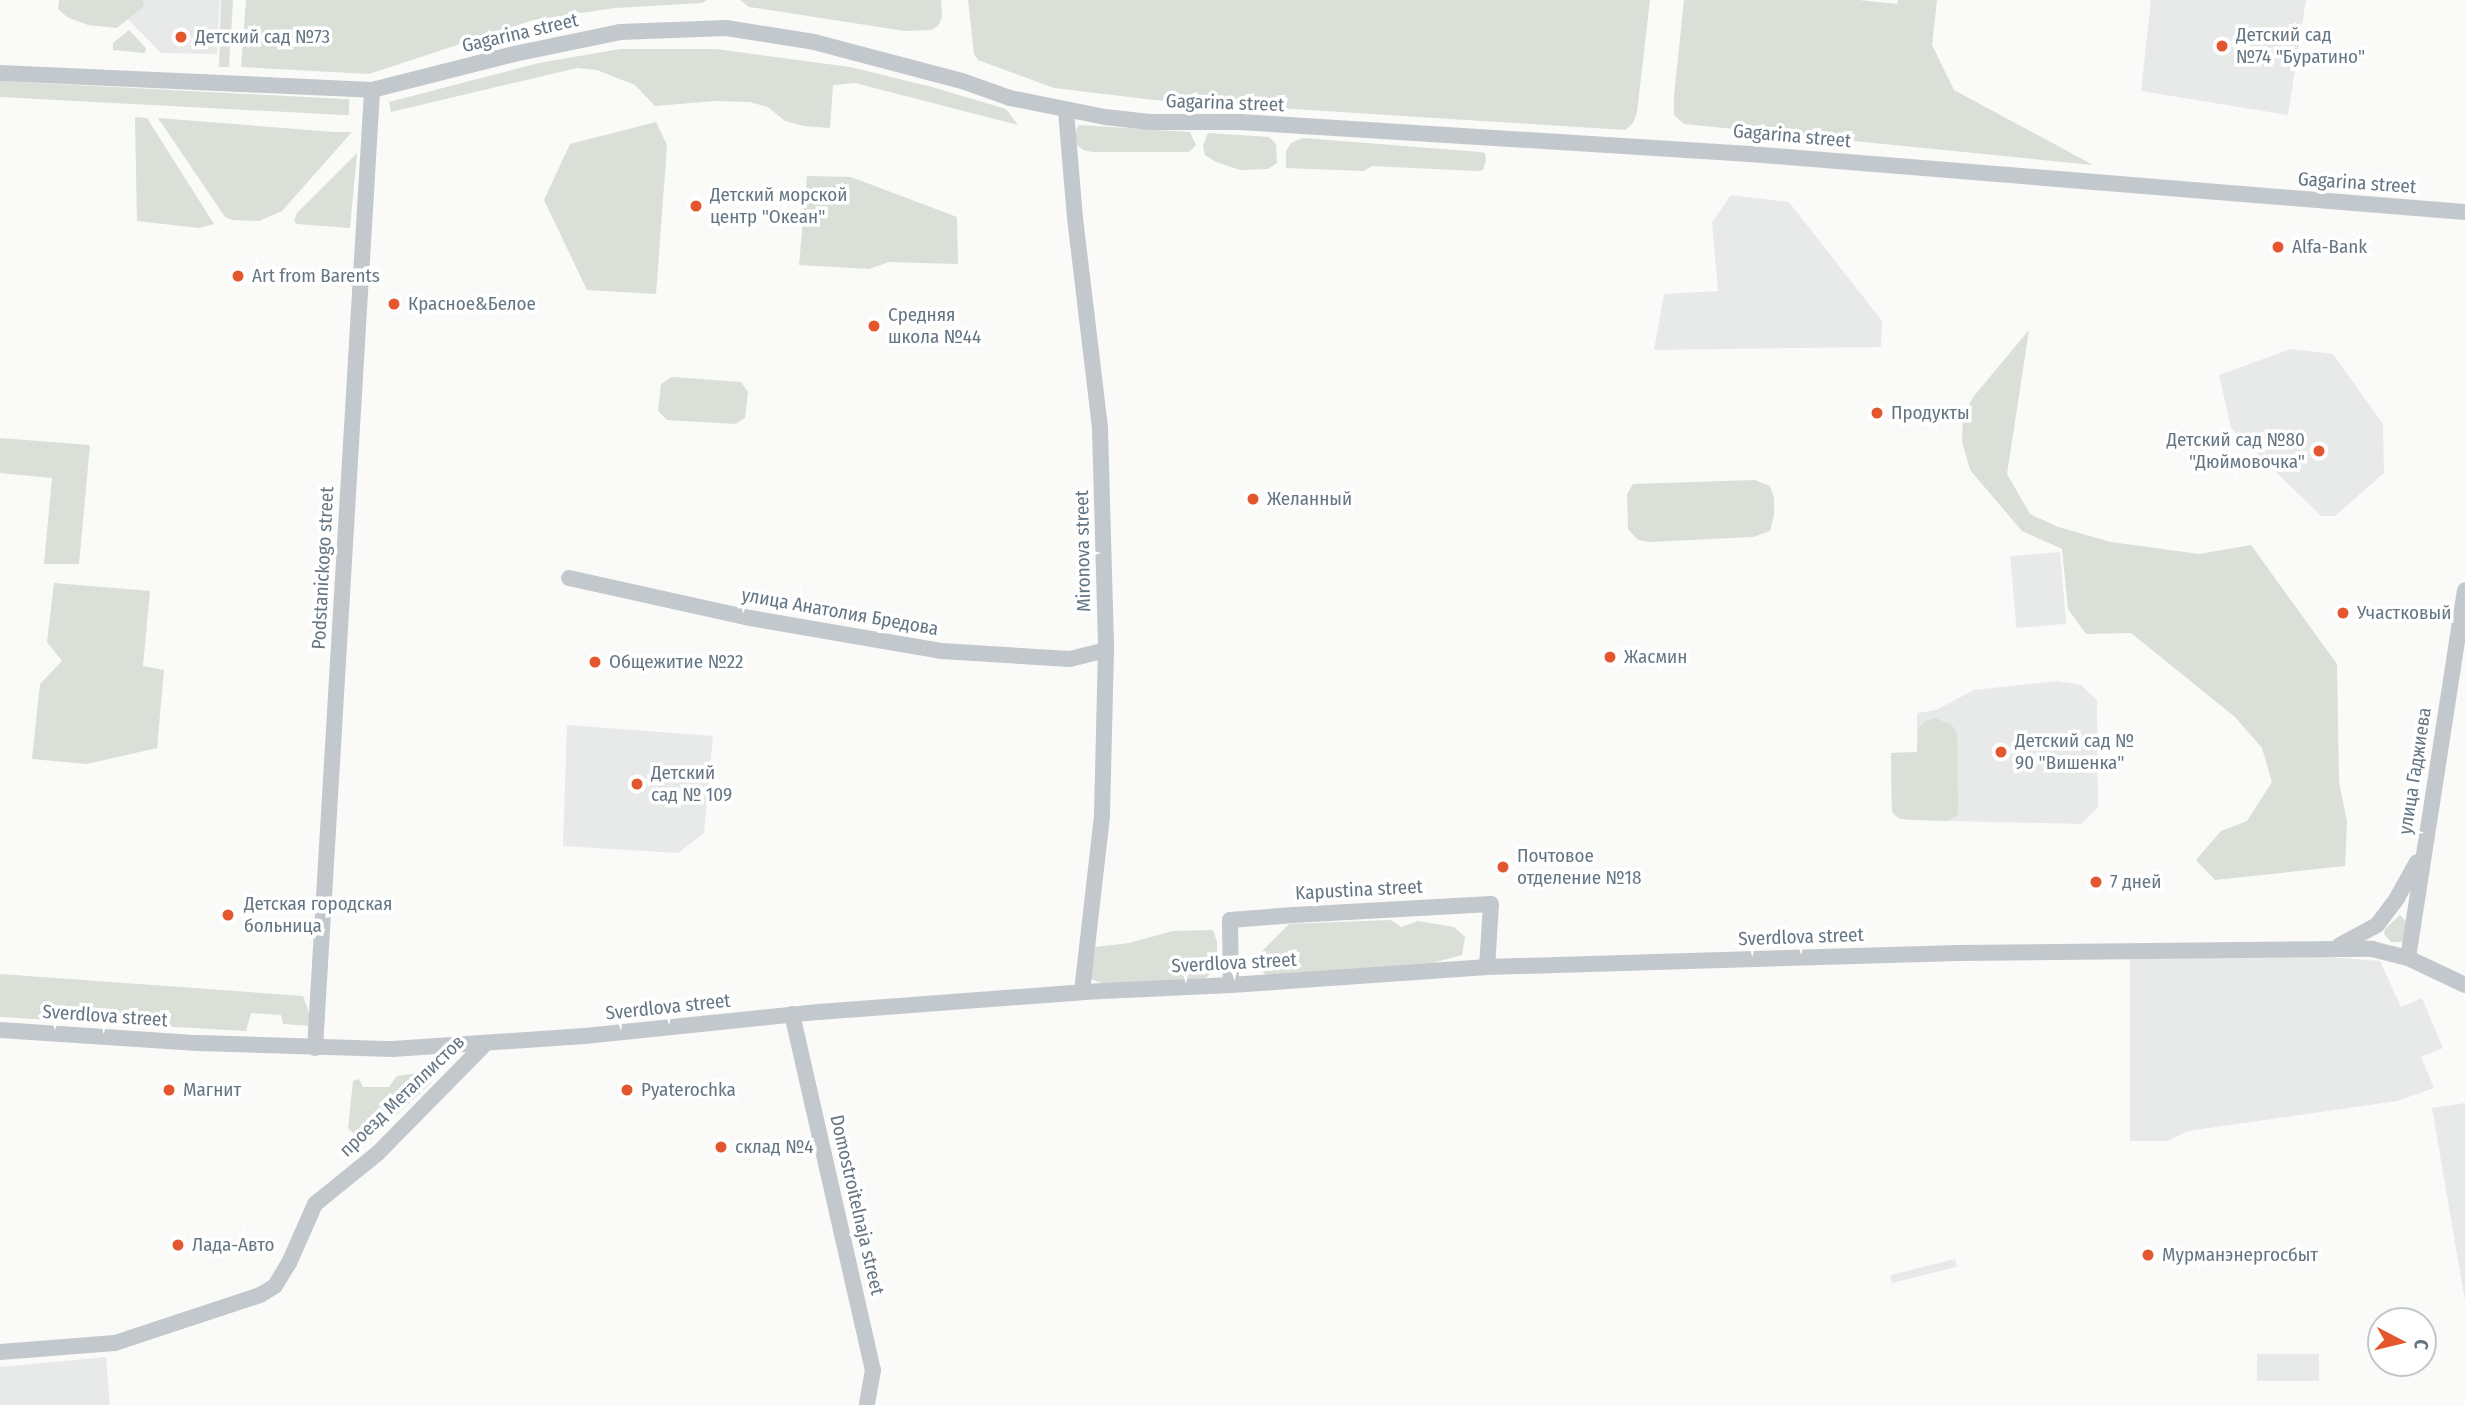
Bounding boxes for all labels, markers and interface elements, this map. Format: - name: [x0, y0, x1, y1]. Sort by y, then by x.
- street label: Gagarina street: [460, 9, 580, 57]
- place label: Детский сад №74 "Буратино": [2236, 24, 2365, 68]
- place label: Детский сад №73: [195, 26, 330, 48]
- marker: Детский сад №73: [173, 29, 189, 45]
- marker: Детский сад №74 "Буратино": [2214, 38, 2230, 54]
- street label: Gagarina street: [1165, 90, 1285, 116]
- street label: Gagarina street: [1732, 119, 1852, 153]
- street label: Gagarina street: [2297, 167, 2417, 199]
- place label: Детский морской центр "Океан": [710, 184, 847, 228]
- marker: Детский морской центр "Океан": [688, 198, 704, 214]
- place label: Alfa-Bank: [2292, 236, 2367, 258]
- marker: Alfa-Bank: [2270, 239, 2286, 255]
- place label: Art from Barents: [252, 265, 380, 287]
- marker: Art from Barents: [230, 268, 246, 284]
- place label: Красное&Белое: [408, 293, 536, 315]
- marker: Красное&Белое: [386, 296, 402, 312]
- place label: Средняя школа №44: [888, 304, 981, 348]
- marker: Средняя школа №44: [866, 318, 882, 334]
- place label: Продукты: [1891, 402, 1970, 424]
- marker: Продукты: [1869, 405, 1885, 421]
- place label: Детский сад №80 "Дюймовочка": [2167, 429, 2305, 473]
- marker: Детский сад №80 "Дюймовочка": [2311, 443, 2327, 459]
- street label: Podstanickogo street: [307, 486, 339, 650]
- place label: Желанный: [1267, 488, 1352, 510]
- street label: Mironova street: [1071, 490, 1095, 612]
- marker: Желанный: [1245, 491, 1261, 507]
- street label: улица Анатолия Бредова: [740, 583, 940, 641]
- place label: Участковый: [2357, 602, 2451, 624]
- marker: Участковый: [2335, 605, 2351, 621]
- place label: Жасмин: [1624, 646, 1687, 668]
- marker: Жасмин: [1602, 649, 1618, 665]
- place label: Общежитие №22: [609, 651, 744, 673]
- marker: Общежитие №22: [587, 654, 603, 670]
- street label: улица Гаджиева: [2394, 706, 2436, 836]
- place label: Детский сад № 90 "Вишенка": [2015, 730, 2134, 774]
- marker: Детский сад № 90 "Вишенка": [1993, 744, 2009, 760]
- place label: Детский сад № 109: [651, 762, 732, 806]
- marker: Детский сад № 109: [629, 776, 645, 792]
- place label: Почтовое отделение №18: [1517, 845, 1642, 889]
- marker: Почтовое отделение №18: [1495, 859, 1511, 875]
- place label: 7 дней: [2110, 871, 2161, 893]
- marker: 7 дней: [2088, 874, 2104, 890]
- street label: Kapustina street: [1295, 875, 1423, 905]
- place label: Детская городская больница: [244, 893, 393, 937]
- marker: Детская городская больница: [218, 905, 238, 925]
- street label: Sverdlova street: [1738, 923, 1864, 951]
- street label: Sverdlova street: [1171, 948, 1297, 978]
- street label: Sverdlova street: [604, 989, 732, 1025]
- street label: Sverdlova street: [42, 1000, 168, 1032]
- street label: проезд Металлистов: [335, 1031, 469, 1161]
- place label: Магнит: [183, 1079, 241, 1101]
- place label: Pyaterochka: [641, 1079, 736, 1101]
- marker: Магнит: [161, 1082, 177, 1098]
- marker: Pyaterochka: [619, 1082, 635, 1098]
- street label: Domostroitelnaja street: [825, 1113, 889, 1297]
- place label: склад №4: [735, 1136, 813, 1158]
- marker: склад №4: [713, 1139, 729, 1155]
- place label: Лада-Авто: [192, 1234, 274, 1256]
- marker: Лада-Авто: [170, 1237, 186, 1253]
- place label: Мурманэнергосбыт: [2162, 1244, 2318, 1266]
- marker: Мурманэнергосбыт: [2140, 1247, 2156, 1263]
- north arrow: [2367, 1307, 2437, 1377]
- text: С: [2409, 1338, 2433, 1351]

